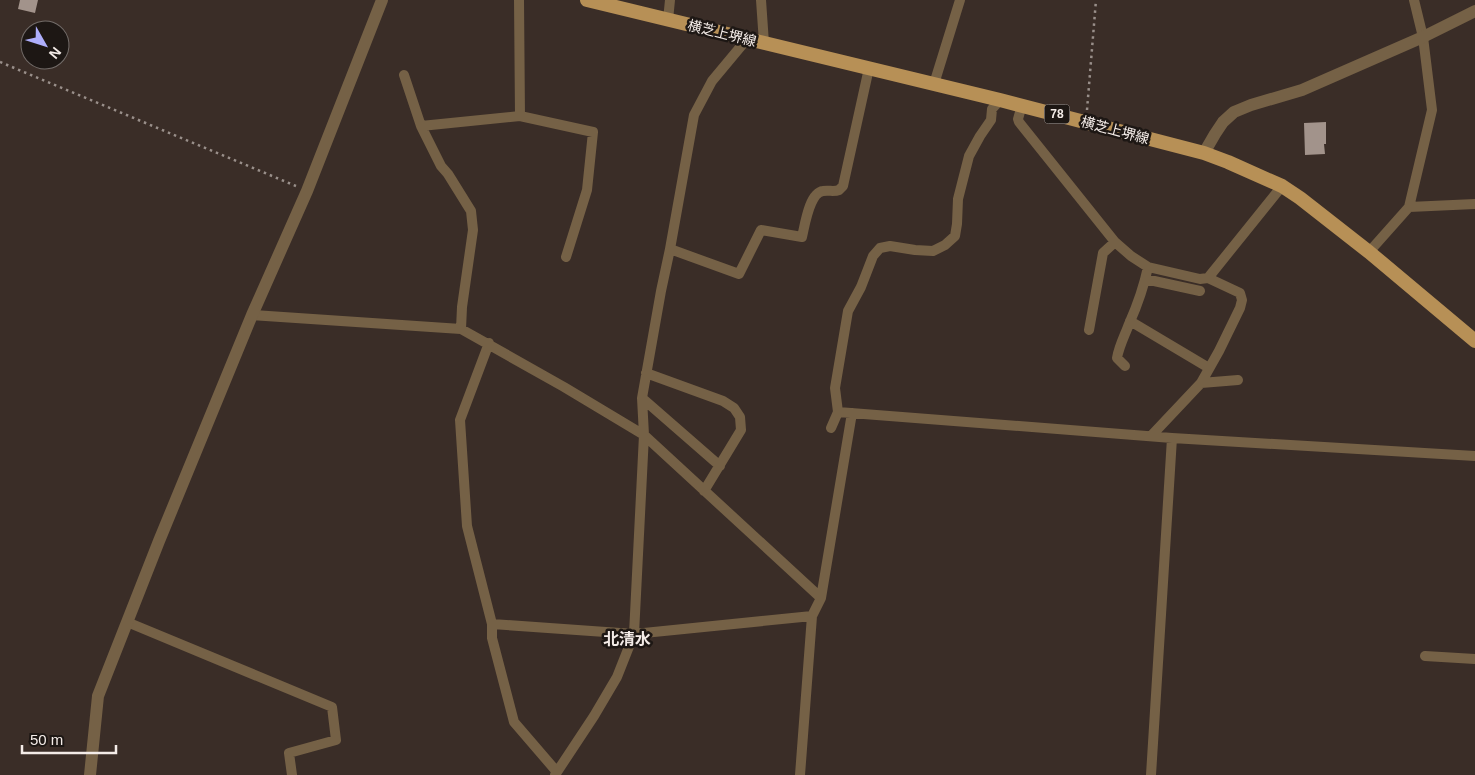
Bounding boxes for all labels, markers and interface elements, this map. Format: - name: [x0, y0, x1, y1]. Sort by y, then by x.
- street label: 横芝上堺線: [686, 17, 758, 49]
- north arrow: [20, 20, 70, 70]
- text: N: [46, 44, 65, 62]
- road number: 78: [1044, 105, 1070, 124]
- street label: 横芝上堺線: [1079, 113, 1151, 147]
- district label: 北清水: [603, 631, 651, 648]
- scale bar: [22, 722, 116, 754]
- text: 50 m: [30, 731, 63, 748]

